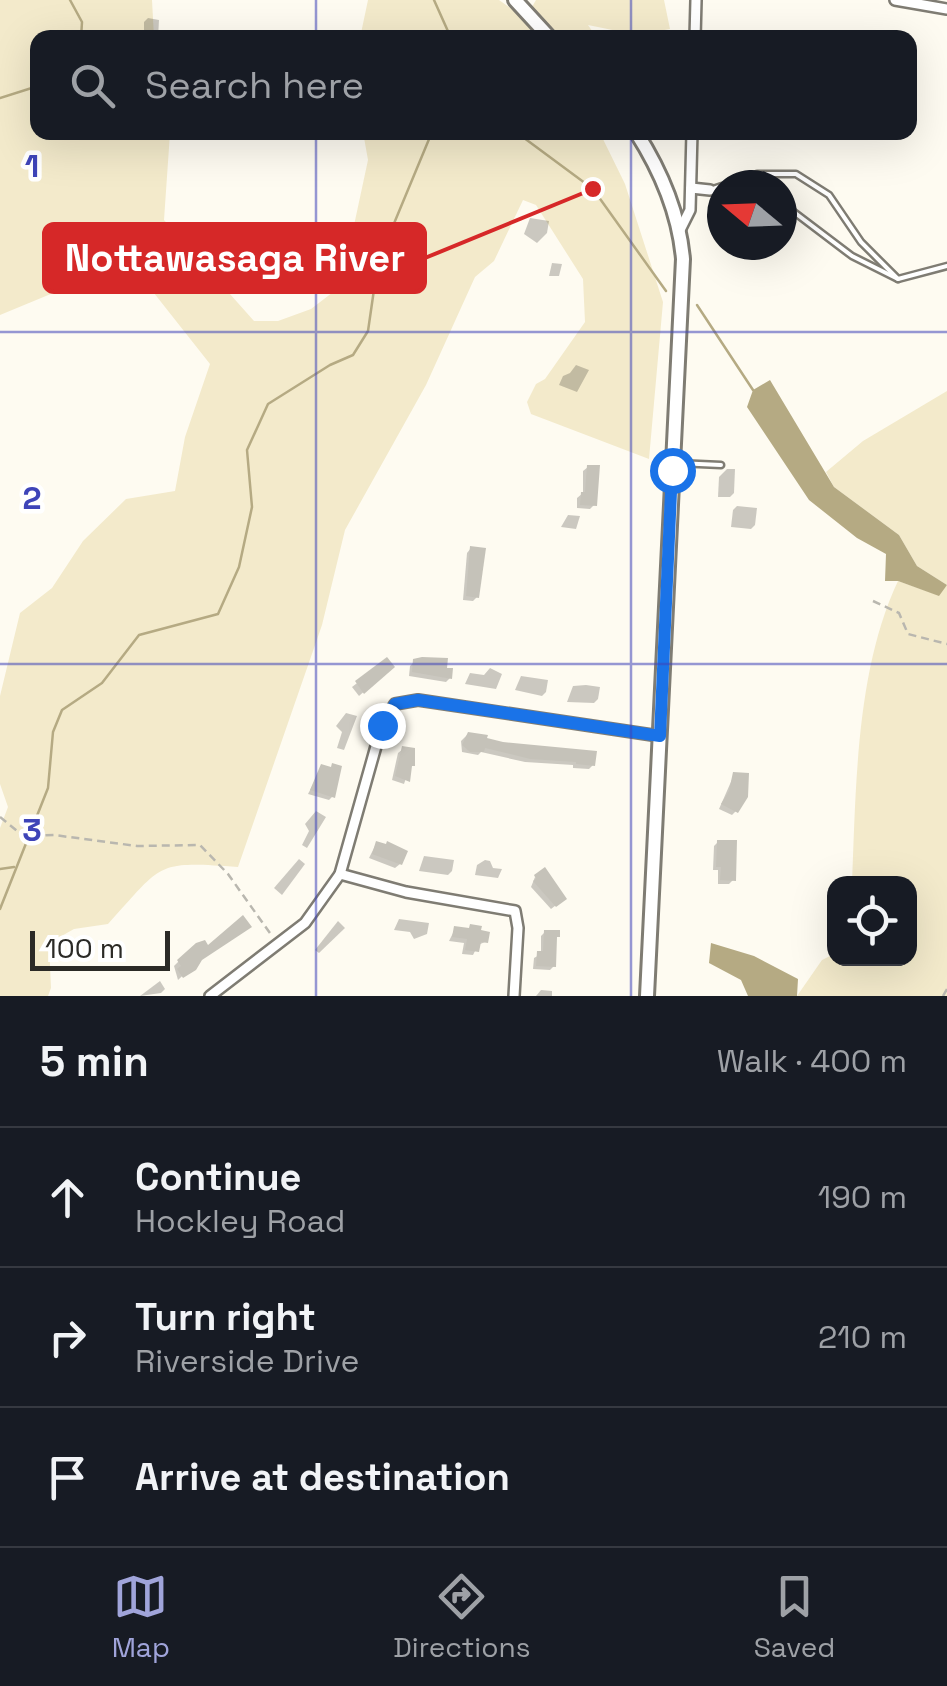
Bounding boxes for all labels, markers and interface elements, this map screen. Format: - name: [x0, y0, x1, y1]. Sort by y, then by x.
- search box: [30, 30, 917, 140]
- icon: search: [65, 58, 120, 113]
- text: Search here: [145, 61, 364, 109]
- text: 1: [25, 146, 39, 186]
- north arrow: [707, 170, 797, 260]
- callout: Nottawasaga River: [44, 224, 425, 292]
- text: Nottawasaga River: [65, 234, 405, 282]
- route start: [650, 448, 696, 494]
- text: 2: [22, 478, 42, 518]
- route end: [360, 703, 406, 749]
- text: 3: [22, 810, 42, 850]
- map controls: [827, 876, 917, 966]
- button: locate: [827, 876, 917, 966]
- scale bar: [30, 926, 170, 970]
- text: 100 m: [45, 930, 124, 966]
- text: 5 min: [40, 1035, 149, 1088]
- text: Walk · 400 m: [717, 1041, 907, 1081]
- text: Continue: [135, 1153, 301, 1201]
- icon: ahead: [40, 1170, 95, 1225]
- text: 190 m: [818, 1177, 907, 1217]
- text: Hockley Road: [135, 1201, 345, 1241]
- text: Turn right: [135, 1293, 316, 1341]
- icon: right: [40, 1310, 95, 1365]
- text: 210 m: [818, 1317, 907, 1357]
- text: Riverside Drive: [135, 1341, 359, 1381]
- icon: arrive: [40, 1450, 95, 1505]
- text: Arrive at destination: [135, 1453, 510, 1501]
- tab: Map: [112, 1569, 170, 1665]
- tab: Directions: [393, 1569, 530, 1665]
- tab: Saved: [754, 1569, 835, 1665]

